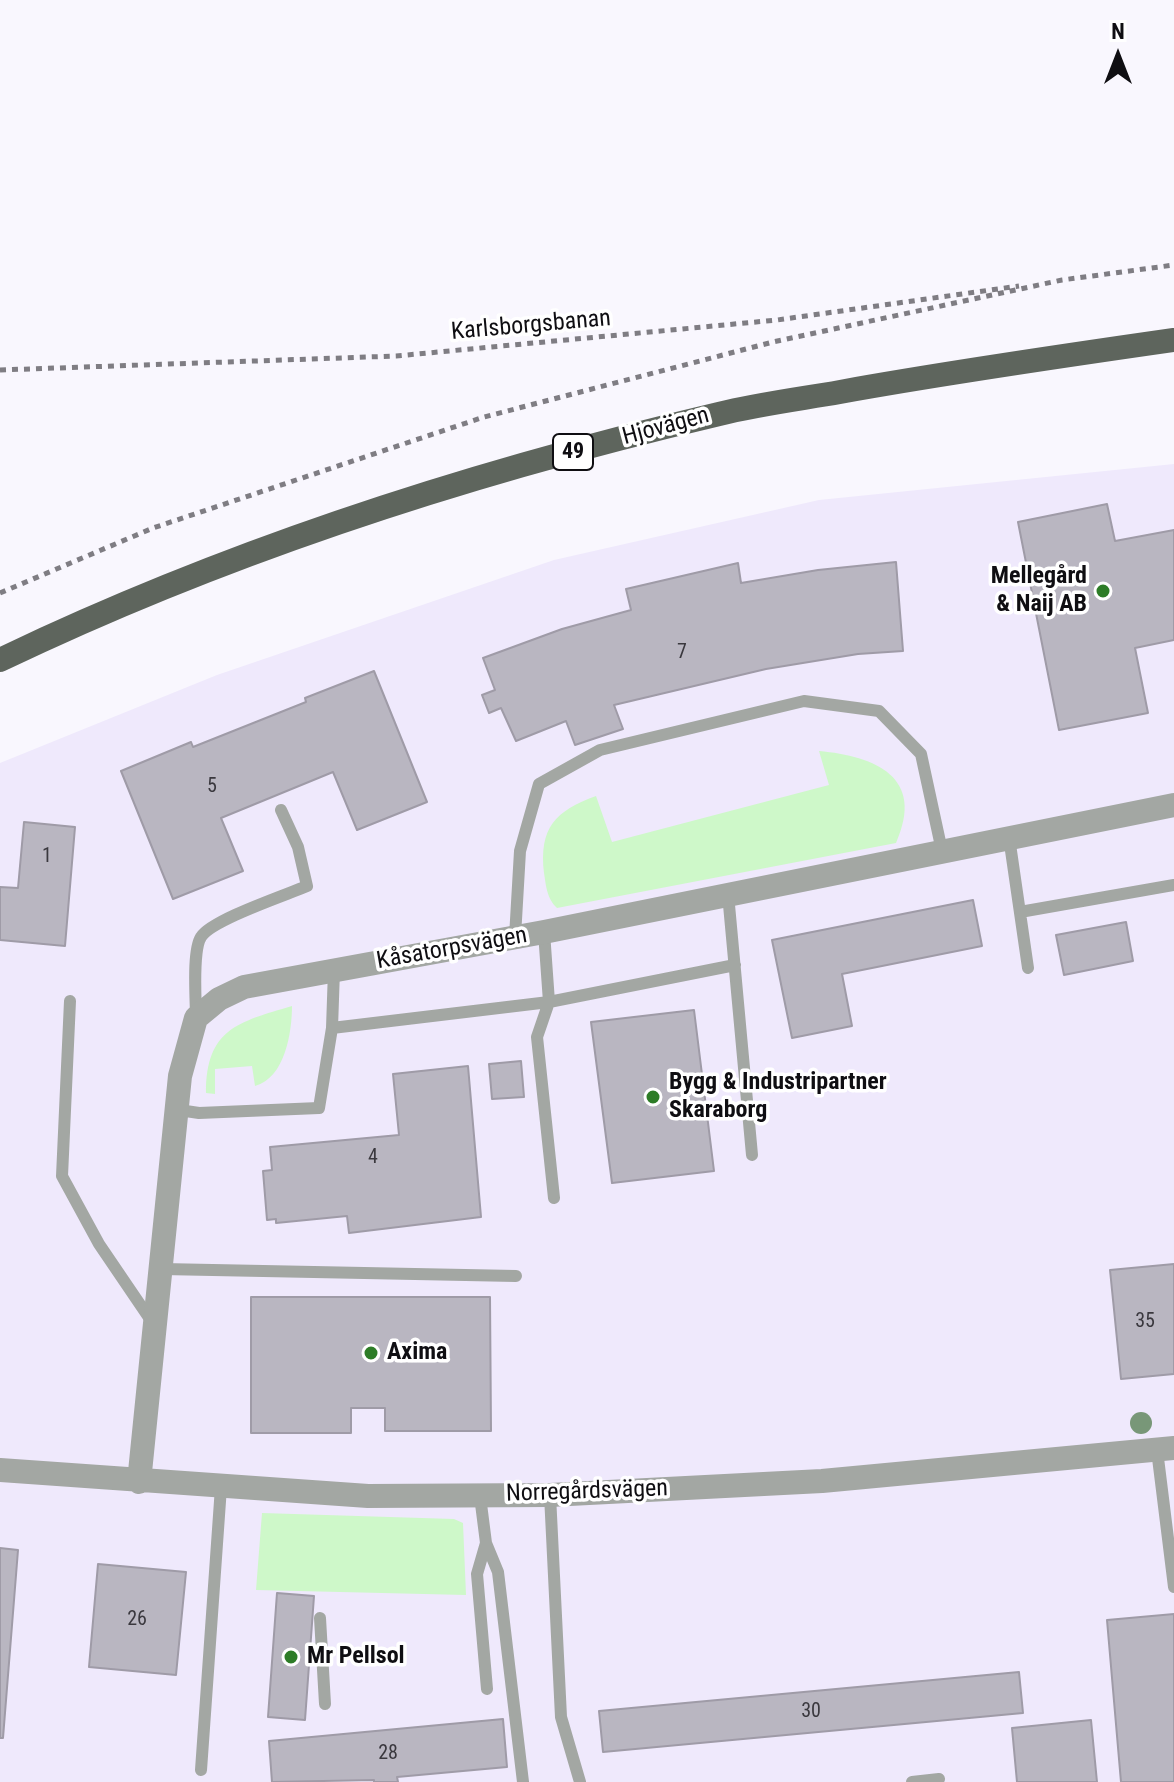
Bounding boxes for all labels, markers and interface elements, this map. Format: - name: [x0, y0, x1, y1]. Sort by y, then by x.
- north arrow: [1078, 16, 1158, 96]
- text: N: [1111, 19, 1125, 44]
- street label: Karlsborgsbanan: [450, 305, 612, 347]
- street label: Hjovägen: [620, 402, 712, 452]
- road number: 49: [553, 434, 593, 470]
- place label: Mellegård & Naij AB: [991, 563, 1087, 619]
- marker: Mellegård & Naij AB: [1094, 582, 1112, 600]
- house number: 7: [677, 641, 687, 665]
- house number: 5: [207, 775, 217, 799]
- house number: 1: [42, 845, 52, 869]
- street label: Kåsatorpsvägen: [374, 922, 530, 976]
- place label: Bygg & Industripartner Skaraborg: [669, 1069, 887, 1125]
- marker: Bygg & Industripartner Skaraborg: [644, 1088, 662, 1106]
- house number: 4: [368, 1146, 378, 1170]
- house number: 35: [1135, 1310, 1155, 1334]
- place label: Axima: [387, 1339, 447, 1367]
- marker: Axima: [362, 1344, 380, 1362]
- street label: Norregårdsvägen: [505, 1475, 669, 1509]
- house number: 26: [127, 1608, 147, 1632]
- place label: Mr Pellsol: [307, 1643, 405, 1671]
- marker: Mr Pellsol: [282, 1648, 300, 1666]
- house number: 30: [801, 1700, 821, 1724]
- house number: 28: [378, 1742, 398, 1766]

